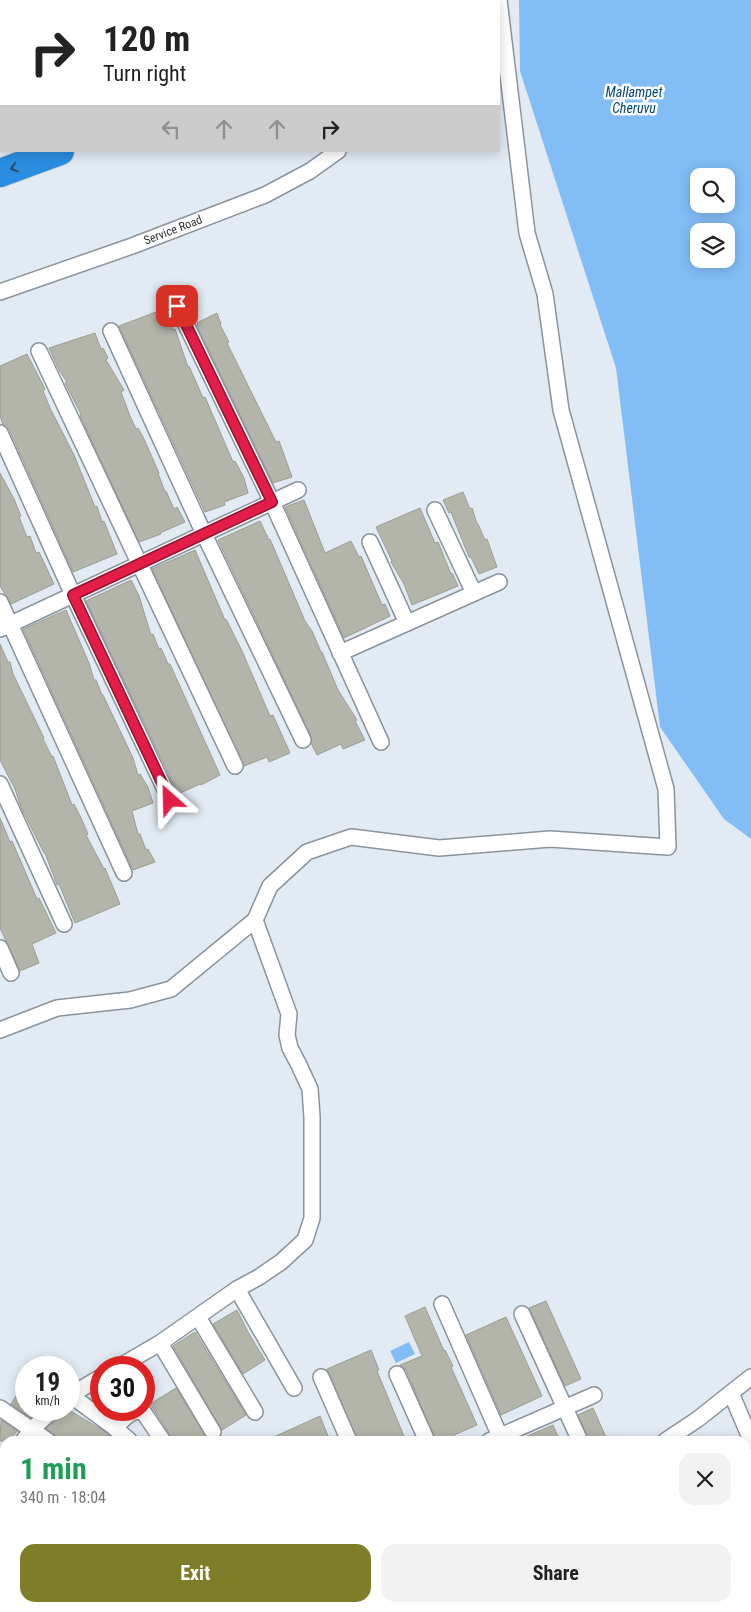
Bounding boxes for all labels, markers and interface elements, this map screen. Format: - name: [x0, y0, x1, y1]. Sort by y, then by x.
- text: 120 m: [103, 19, 190, 60]
- icon: right: [20, 20, 85, 85]
- text: Turn right: [103, 61, 186, 86]
- water label: Mallampet Cheruvu: [606, 84, 663, 116]
- icon: left: [157, 115, 185, 143]
- icon: ahead: [210, 115, 238, 143]
- icon: ahead: [263, 115, 291, 143]
- icon: right: [316, 115, 344, 143]
- one-way arrow: [10, 162, 18, 172]
- map controls: [690, 168, 735, 268]
- button: search: [690, 168, 735, 213]
- street label: Service Road: [142, 212, 204, 248]
- button: layers: [690, 223, 735, 268]
- pin: [156, 285, 198, 327]
- icon: arrive: [163, 292, 191, 320]
- position arrow: [143, 773, 195, 825]
- speed limit sign: 30: [90, 1356, 155, 1421]
- text: 19: [35, 1368, 60, 1397]
- text: km/h: [35, 1394, 60, 1408]
- text: 1 min: [20, 1451, 87, 1486]
- button: close: [679, 1453, 731, 1505]
- text: 340 m · 18:04: [20, 1488, 106, 1507]
- button: Exit: [20, 1544, 371, 1602]
- button: Share: [381, 1544, 731, 1602]

